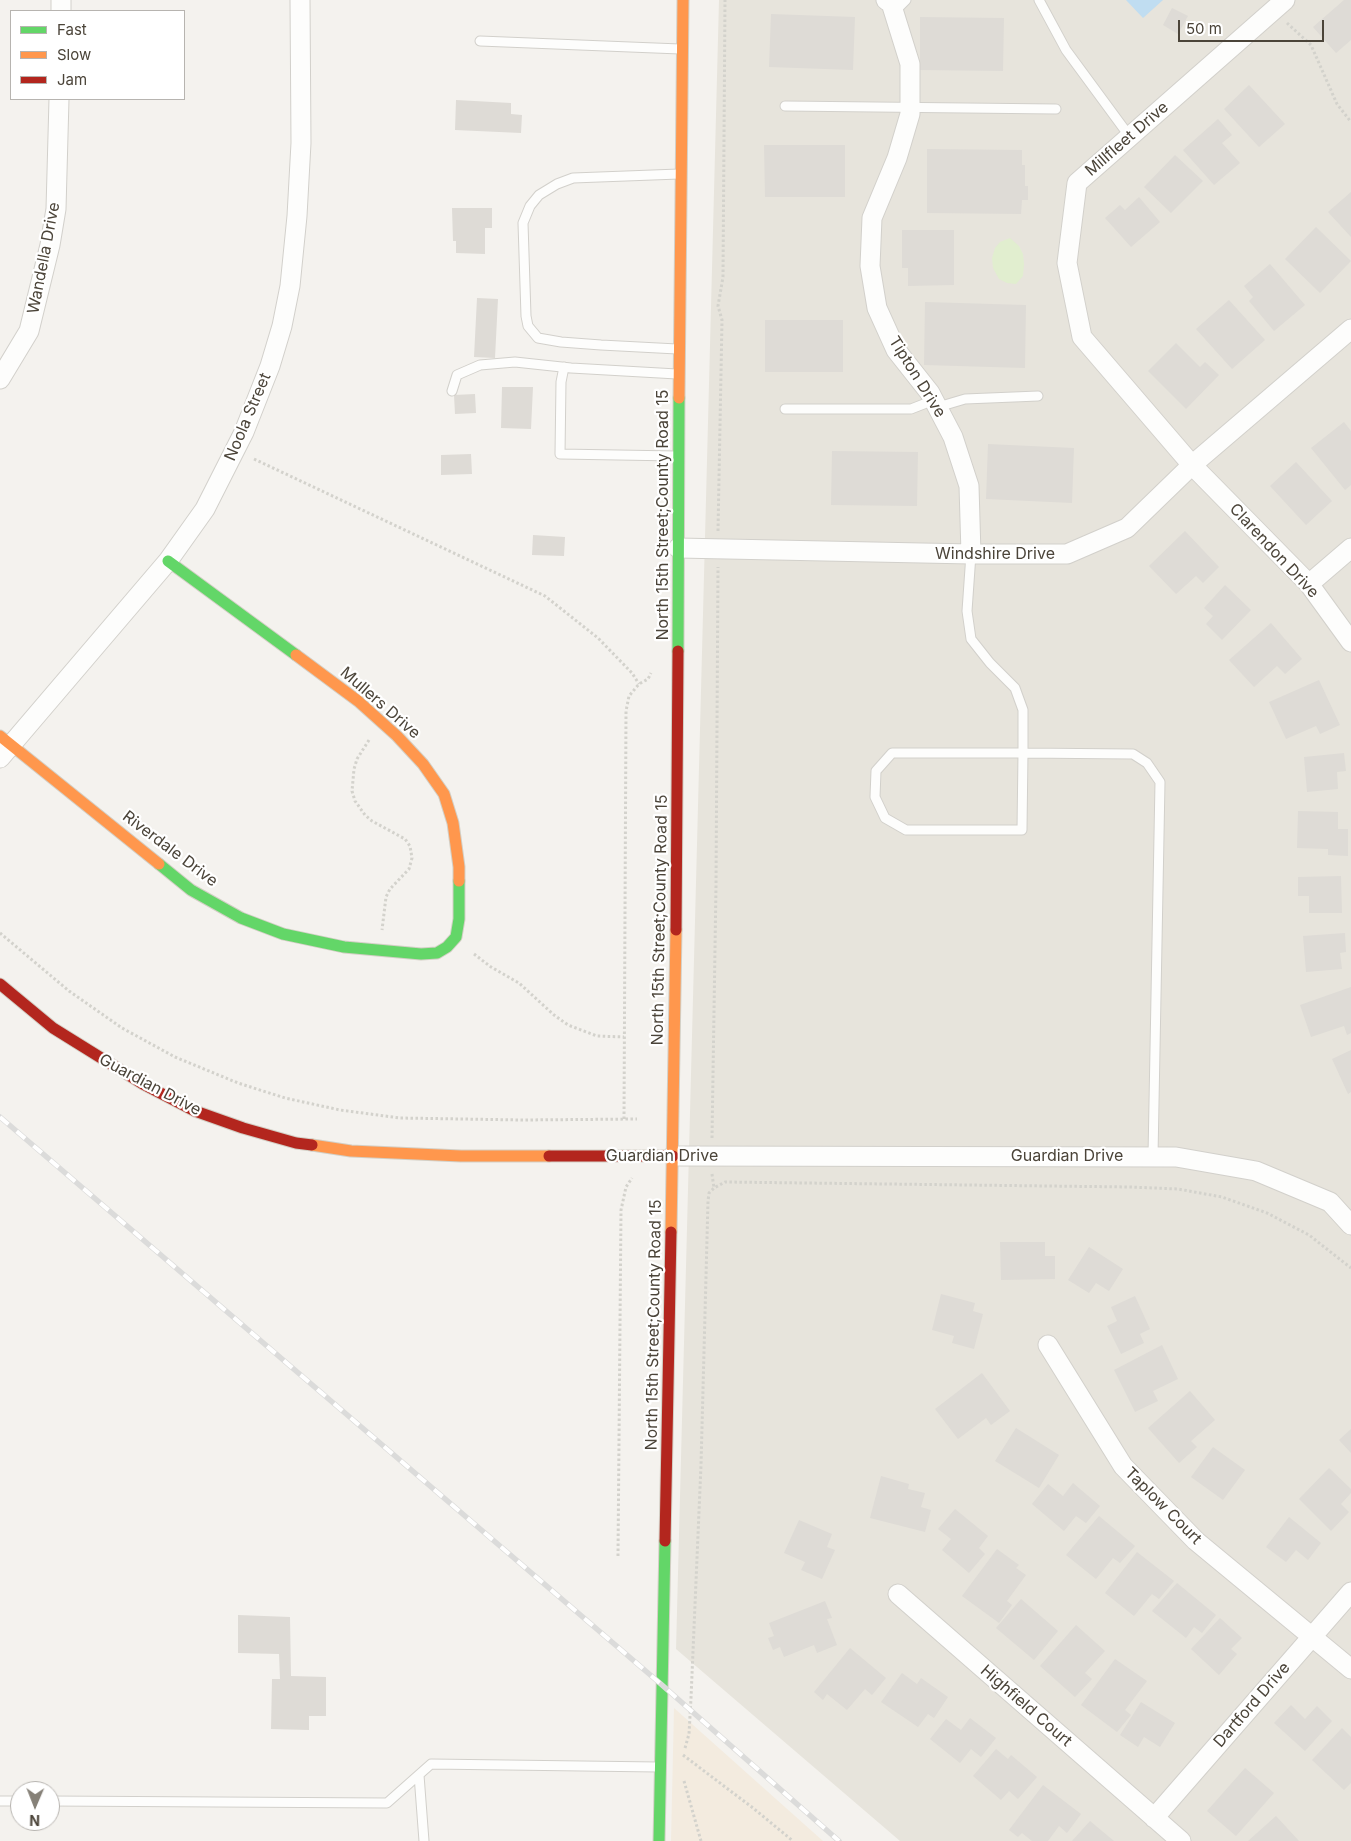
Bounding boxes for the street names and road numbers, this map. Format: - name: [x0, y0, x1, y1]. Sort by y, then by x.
- street label: Millfleet Drive: [1081, 98, 1173, 180]
- street label: Wandella Drive: [24, 200, 64, 316]
- street label: Tipton Drive: [884, 333, 950, 421]
- street label: Noola Street: [221, 370, 275, 464]
- street label: North 15th Street;County Road 15: [653, 389, 673, 641]
- street label: Clarendon Drive: [1225, 500, 1323, 602]
- street label: Windshire Drive: [935, 544, 1055, 564]
- street label: Mullers Drive: [336, 663, 424, 743]
- street label: North 15th Street;County Road 15: [648, 794, 672, 1046]
- street label: Riverdale Drive: [119, 807, 221, 891]
- street label: Guardian Drive: [96, 1050, 204, 1120]
- street label: Guardian Drive: [606, 1146, 718, 1166]
- street label: Guardian Drive: [1011, 1146, 1123, 1166]
- street label: North 15th Street;County Road 15: [642, 1199, 666, 1451]
- street label: Taplow Court: [1121, 1464, 1205, 1548]
- street label: Dartford Drive: [1210, 1659, 1294, 1751]
- street label: Highfield Court: [976, 1661, 1076, 1751]

